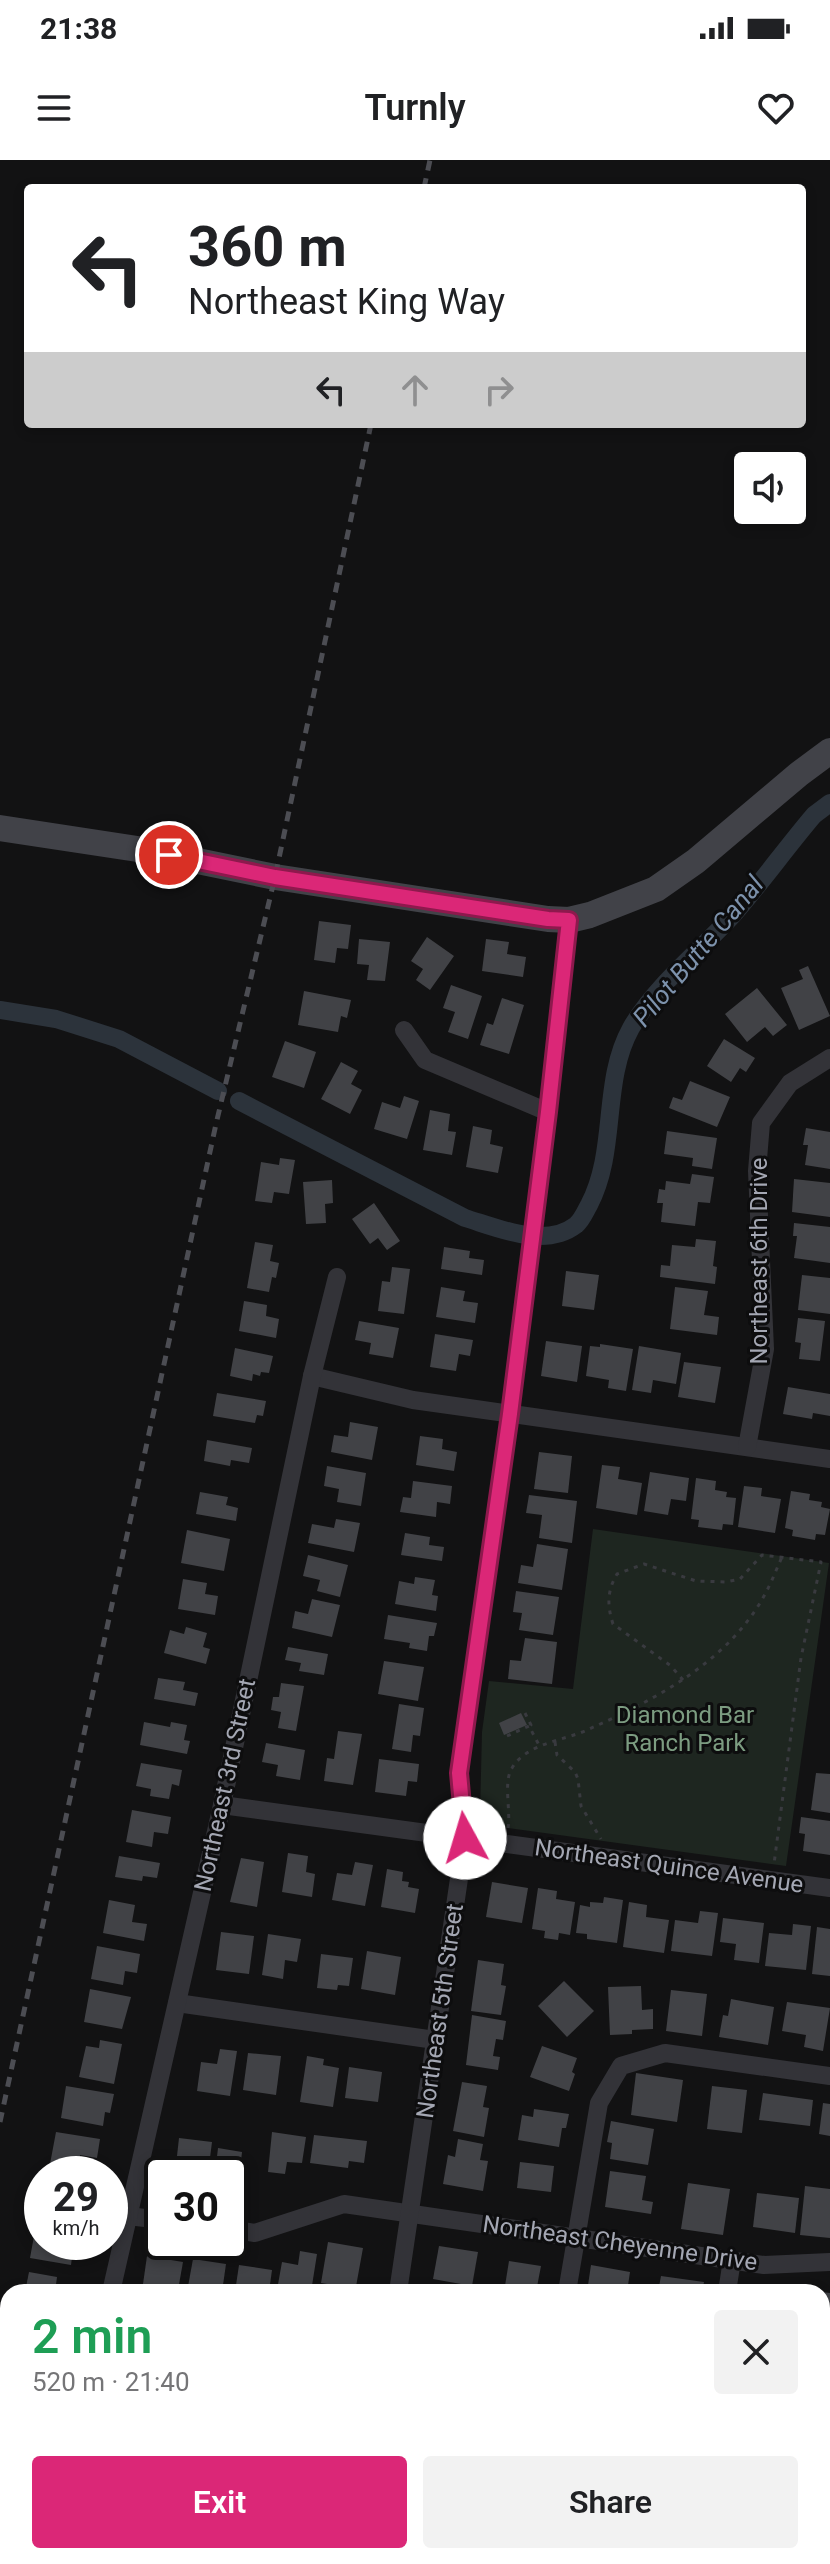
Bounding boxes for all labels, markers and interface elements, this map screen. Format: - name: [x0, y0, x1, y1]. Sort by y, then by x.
- text: 21:38: [40, 11, 117, 46]
- icon: menu: [32, 86, 76, 130]
- icon: heart: [754, 86, 798, 130]
- text: Turnly: [364, 87, 466, 129]
- text: 360 m: [188, 214, 347, 280]
- icon: left: [56, 216, 160, 320]
- text: Northeast King Way: [188, 281, 505, 323]
- icon: left: [309, 368, 353, 412]
- icon: ahead: [393, 368, 437, 412]
- icon: right: [477, 368, 521, 412]
- map controls: [734, 452, 806, 524]
- button: sound: [734, 452, 806, 524]
- pin: [135, 821, 203, 889]
- icon: arrive: [147, 833, 191, 877]
- water label: Pilot Butte Canal: [626, 869, 770, 1032]
- street label: Northeast 6th Drive: [745, 1158, 773, 1365]
- street label: Northeast 3rd Street: [189, 1676, 261, 1894]
- park label: Diamond Bar Ranch Park: [616, 1701, 754, 1757]
- position arrow: [423, 1796, 507, 1880]
- street label: Northeast Quince Avenue: [533, 1833, 805, 1899]
- street label: Northeast 5th Street: [411, 1902, 469, 2120]
- speed limit sign: 30: [144, 2156, 248, 2260]
- text: 29: [53, 2174, 99, 2221]
- street label: Northeast Cheyenne Drive: [481, 2210, 759, 2276]
- text: km/h: [53, 2216, 99, 2240]
- text: 2 min: [32, 2308, 152, 2365]
- button: close: [714, 2310, 798, 2394]
- text: 520 m · 21:40: [32, 2367, 190, 2397]
- button: Exit: [32, 2456, 407, 2548]
- button: Share: [423, 2456, 798, 2548]

